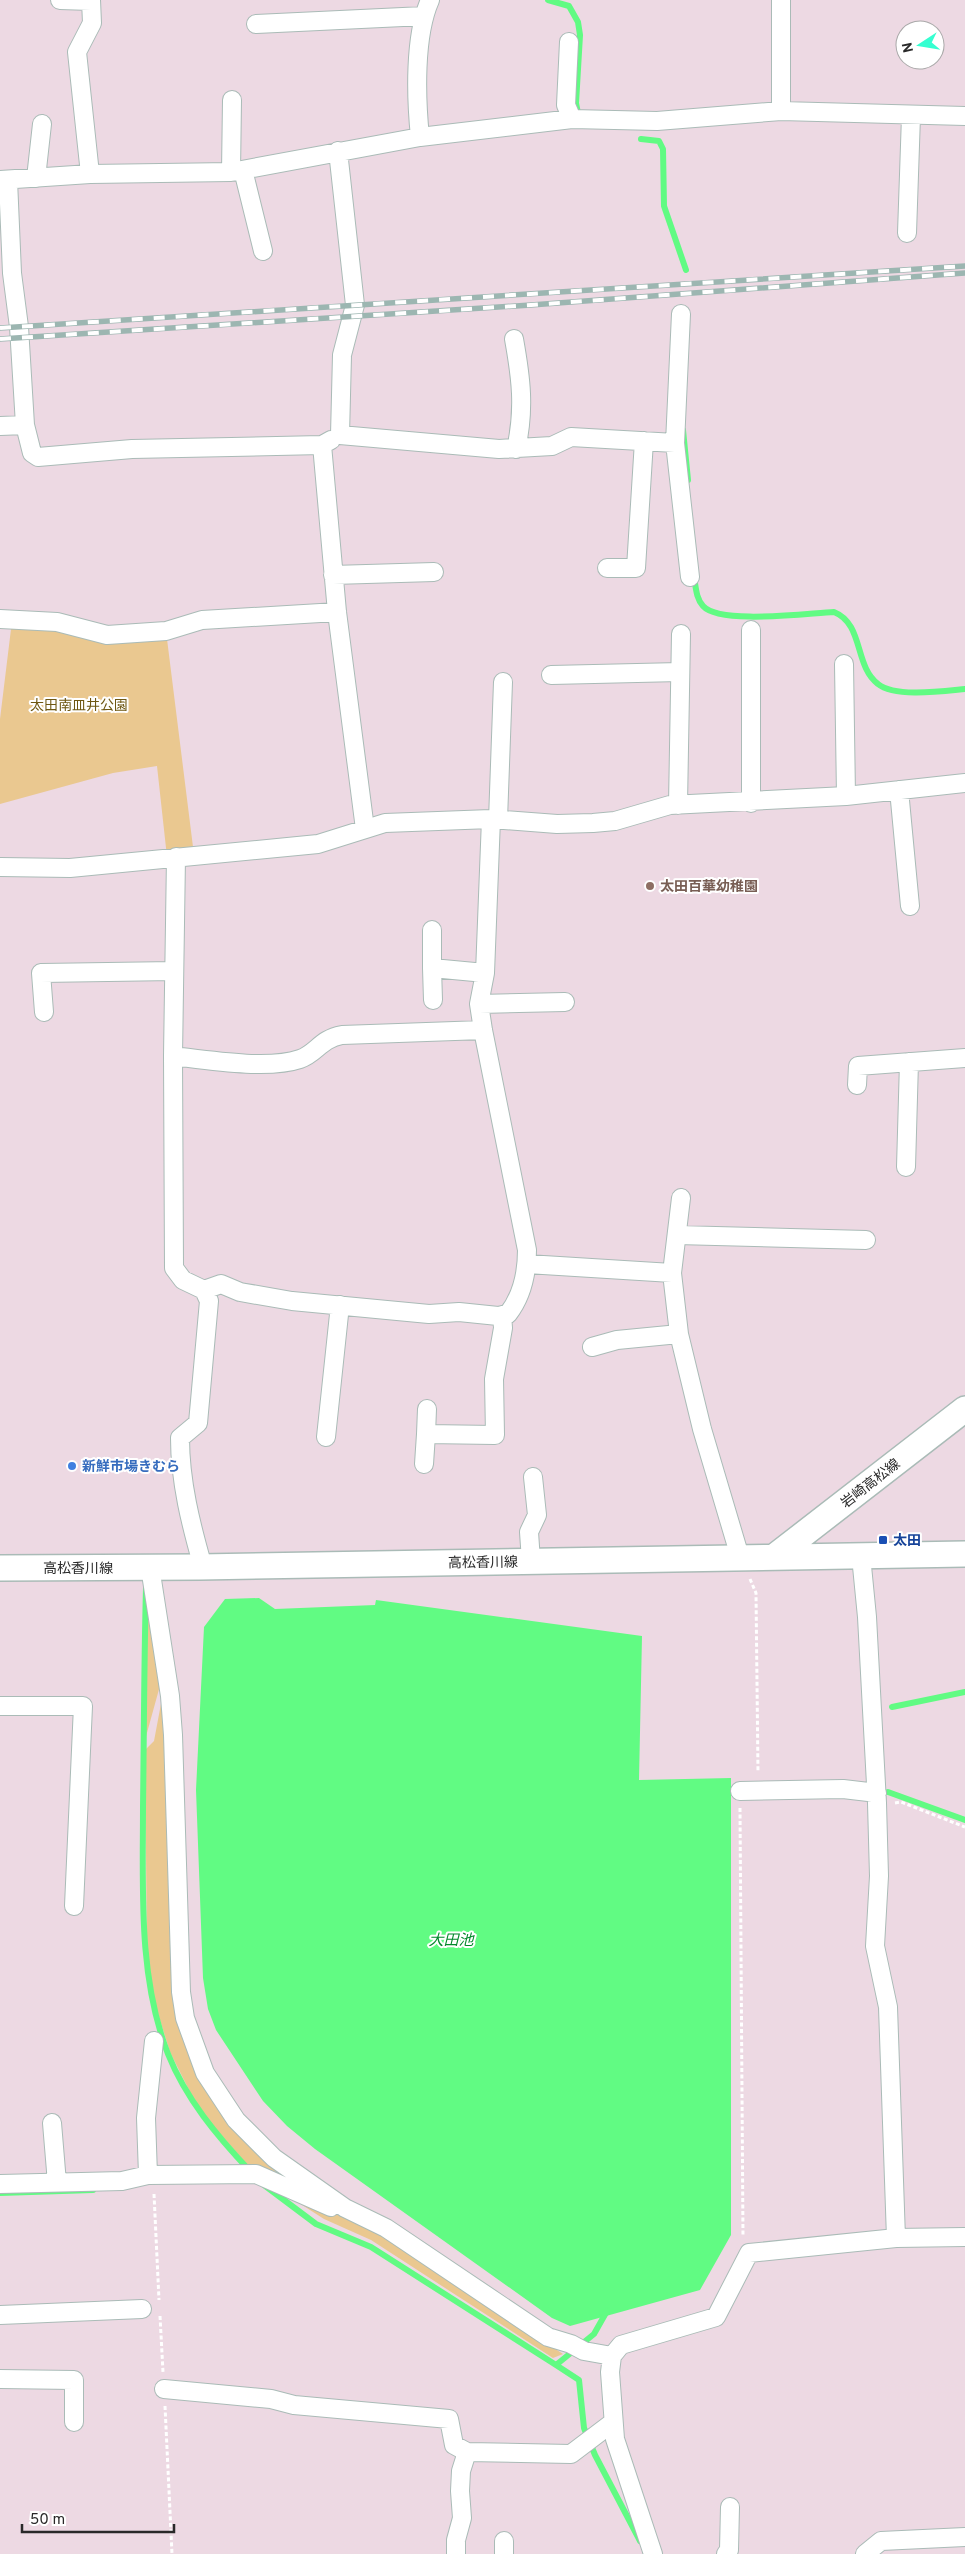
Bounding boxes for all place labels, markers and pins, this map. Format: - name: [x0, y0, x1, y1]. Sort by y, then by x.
- place label: 太田百華幼稚園: [660, 878, 758, 896]
- marker: 太田百華幼稚園: [644, 880, 656, 892]
- place label: 新鮮市場きむら: [82, 1458, 180, 1476]
- marker: 新鮮市場きむら: [66, 1460, 78, 1472]
- place label: 太田: [893, 1533, 921, 1550]
- marker: 太田: [877, 1534, 889, 1546]

